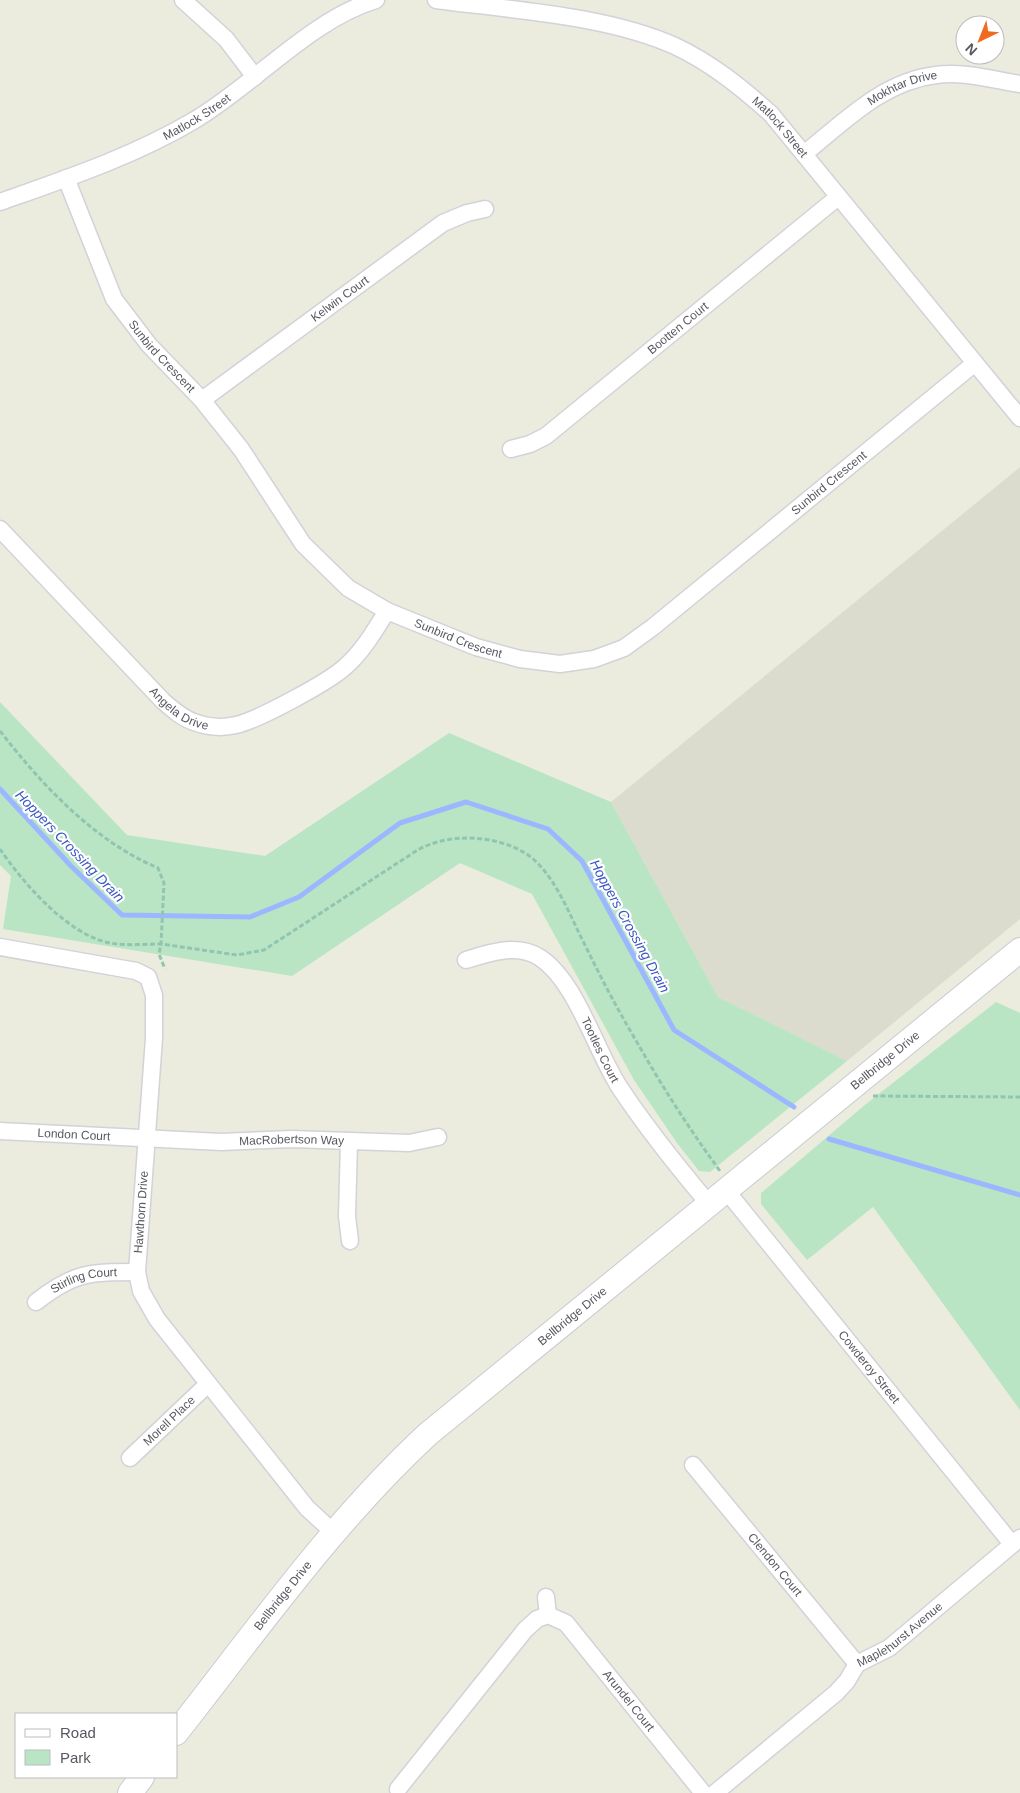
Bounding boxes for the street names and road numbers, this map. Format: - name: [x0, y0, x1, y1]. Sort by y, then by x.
- street label: Mokhtar Drive: [865, 68, 938, 108]
- street label: Matlock Street: [161, 91, 234, 143]
- street label: Matlock Street: [749, 94, 811, 161]
- street label: Kelwin Court: [308, 273, 372, 325]
- street label: Bootten Court: [645, 299, 712, 357]
- street label: Sunbird Crescent: [126, 317, 199, 396]
- street label: Sunbird Crescent: [788, 448, 870, 518]
- street label: Sunbird Crescent: [412, 616, 504, 661]
- street label: Angela Drive: [147, 684, 210, 733]
- street label: Tootles Court: [578, 1015, 622, 1086]
- street label: Bellbridge Drive: [848, 1028, 923, 1093]
- street label: London Court: [37, 1126, 111, 1144]
- street label: MacRobertson Way: [239, 1132, 344, 1148]
- street label: Hawthorn Drive: [131, 1170, 151, 1254]
- street label: Stirling Court: [48, 1265, 118, 1296]
- street label: Bellbridge Drive: [535, 1283, 610, 1348]
- street label: Cowderoy Street: [835, 1328, 903, 1407]
- street label: Morell Place: [140, 1393, 198, 1449]
- street label: Clendon Court: [745, 1530, 806, 1599]
- street label: Bellbridge Drive: [251, 1558, 315, 1633]
- street label: Maplehurst Avenue: [854, 1599, 945, 1670]
- street label: Arundel Court: [600, 1667, 658, 1735]

